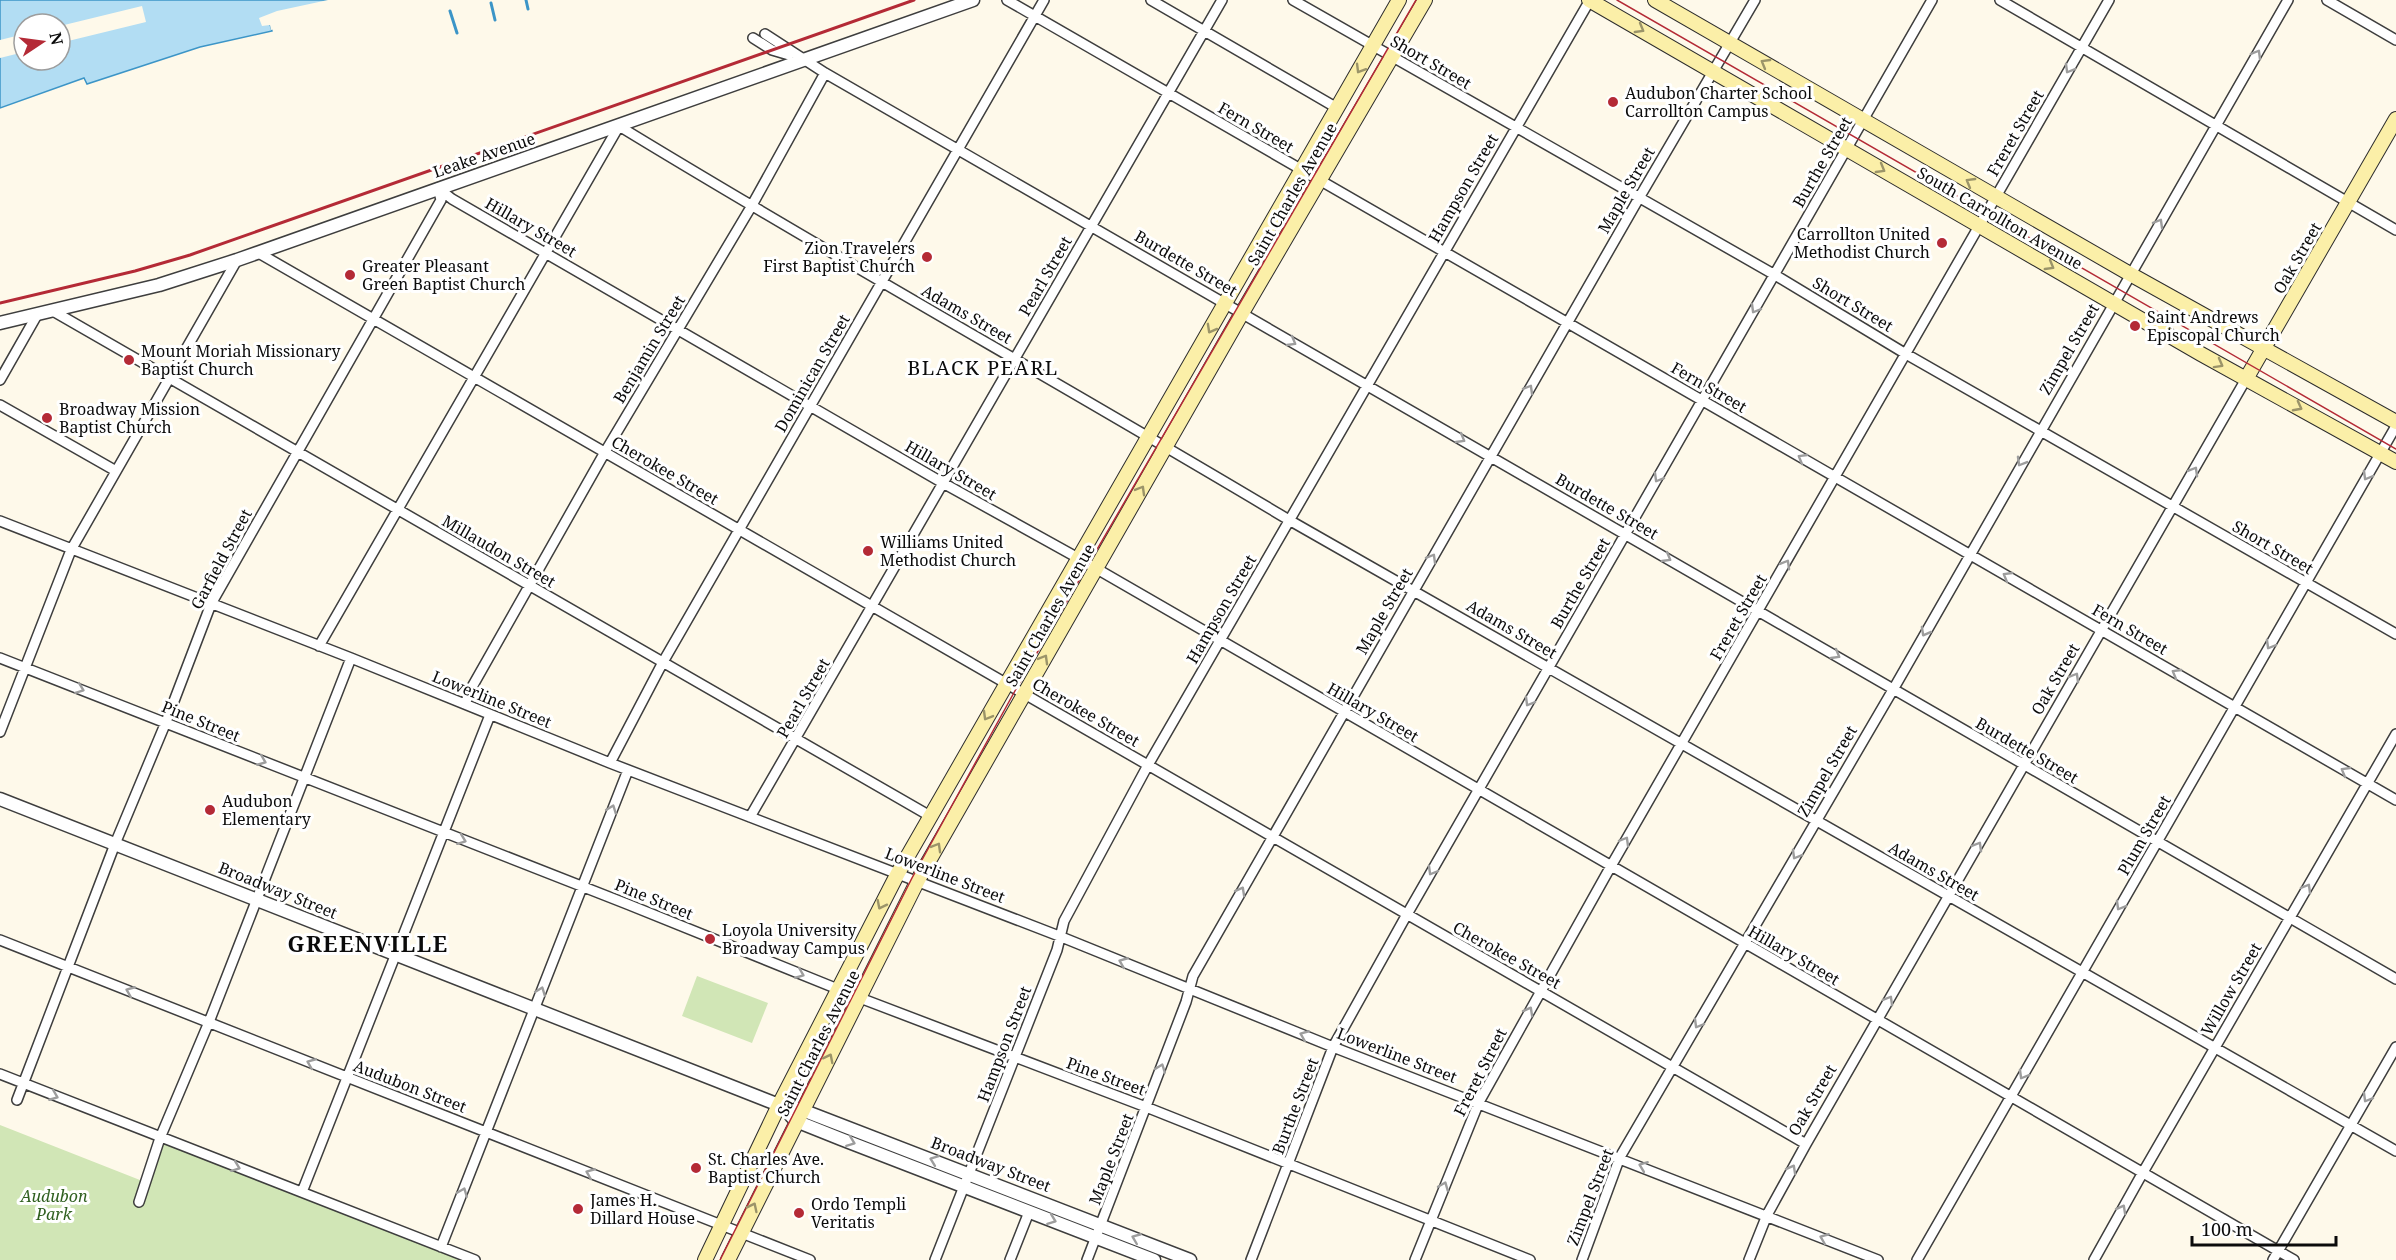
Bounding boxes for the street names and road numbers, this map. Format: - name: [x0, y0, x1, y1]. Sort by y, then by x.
- street label: Short Street: [1387, 30, 1476, 94]
- street label: Freret Street: [1981, 86, 2049, 180]
- street label: Fern Street: [1214, 96, 1298, 158]
- street label: Burthe Street: [1787, 112, 1857, 211]
- street label: Saint Charles Avenue: [1242, 119, 1342, 269]
- street label: Leake Avenue: [430, 127, 538, 183]
- street label: Hampson Street: [1423, 129, 1503, 246]
- street label: Maple Street: [1592, 143, 1660, 237]
- street label: South Carrollton Avenue: [1913, 162, 2087, 274]
- street label: Hillary Street: [481, 192, 581, 262]
- street label: Oak Street: [2268, 218, 2326, 298]
- street label: Burdette Street: [1131, 225, 1242, 301]
- street label: Pearl Street: [1013, 232, 1077, 320]
- street label: Short Street: [1809, 271, 1898, 337]
- street label: Adams Street: [918, 279, 1017, 349]
- street label: Benjamin Street: [608, 291, 690, 407]
- street label: Zimpel Street: [2034, 299, 2104, 399]
- street label: Dominican Street: [769, 310, 855, 436]
- street label: Fern Street: [1667, 356, 1751, 418]
- street label: Cherokee Street: [607, 430, 723, 510]
- street label: Hillary Street: [901, 435, 1001, 505]
- street label: Burdette Street: [1552, 468, 1663, 544]
- street label: Garfield Street: [185, 505, 257, 613]
- street label: Millaudon Street: [438, 510, 560, 593]
- street label: Short Street: [2229, 515, 2318, 579]
- street label: Burthe Street: [1545, 533, 1615, 632]
- street label: Saint Charles Avenue: [1000, 540, 1100, 690]
- street label: Hampson Street: [1181, 550, 1261, 667]
- street label: Maple Street: [1350, 564, 1418, 658]
- street label: Freret Street: [1704, 570, 1772, 664]
- street label: Adams Street: [1463, 594, 1562, 664]
- street label: Fern Street: [2088, 598, 2172, 660]
- street label: Oak Street: [2026, 639, 2084, 719]
- street label: Pearl Street: [771, 654, 835, 742]
- street label: Lowerline Street: [429, 665, 555, 733]
- street label: Cherokee Street: [1028, 672, 1144, 752]
- street label: Hillary Street: [1323, 677, 1423, 747]
- street label: Pine Street: [159, 695, 244, 747]
- street label: Burdette Street: [1972, 712, 2083, 788]
- street label: Zimpel Street: [1792, 721, 1862, 821]
- street label: Plum Street: [2112, 791, 2176, 879]
- street label: Adams Street: [1885, 836, 1984, 906]
- street label: Lowerline Street: [882, 842, 1008, 908]
- street label: Broadway Street: [215, 856, 341, 924]
- street label: Pine Street: [612, 873, 697, 925]
- street label: Cherokee Street: [1449, 916, 1565, 994]
- street label: Hillary Street: [1744, 920, 1844, 990]
- street label: Willow Street: [2196, 938, 2267, 1039]
- street label: Saint Charles Avenue: [772, 966, 864, 1120]
- street label: Hampson Street: [972, 983, 1036, 1105]
- street label: Lowerline Street: [1334, 1022, 1460, 1088]
- street label: Freret Street: [1448, 1024, 1512, 1120]
- street label: Pine Street: [1063, 1052, 1149, 1101]
- street label: Audubon Street: [350, 1054, 470, 1118]
- street label: Burthe Street: [1267, 1054, 1324, 1157]
- street label: Oak Street: [1783, 1060, 1841, 1140]
- street label: Maple Street: [1084, 1110, 1139, 1208]
- street label: Broadway Street: [928, 1131, 1054, 1197]
- street label: Zimpel Street: [1561, 1145, 1619, 1248]

